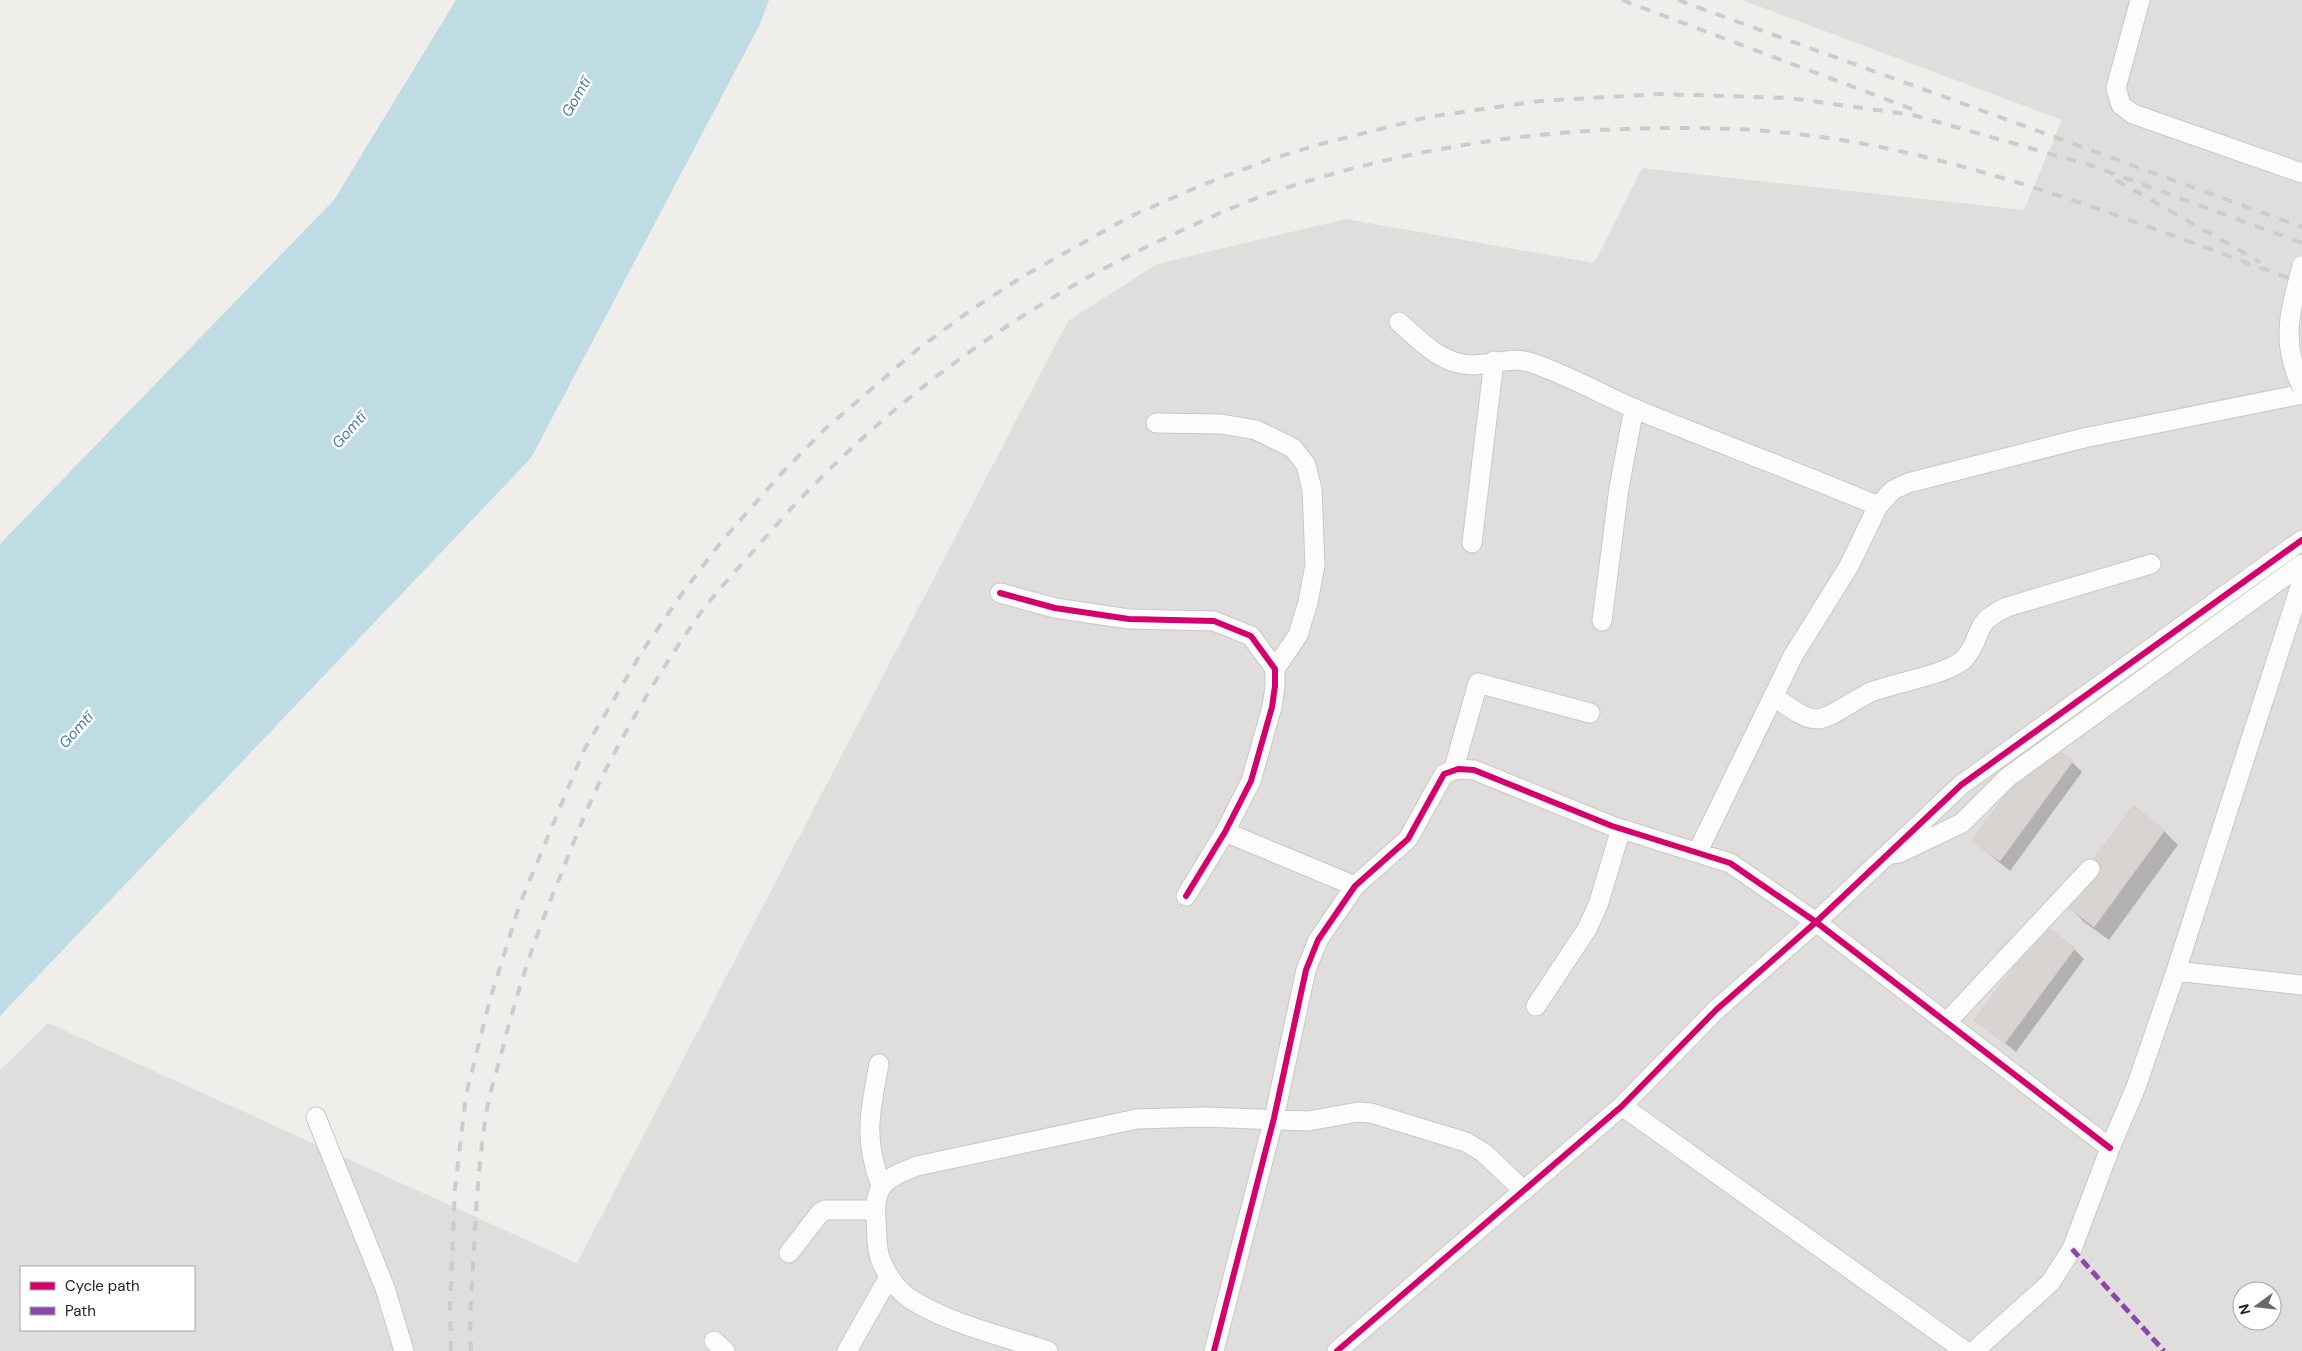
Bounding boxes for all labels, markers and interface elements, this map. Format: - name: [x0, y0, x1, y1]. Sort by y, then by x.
- water label: Gomtī: [557, 71, 597, 121]
- water label: Gomtī: [327, 405, 372, 453]
- water label: Gomtī: [54, 705, 99, 753]
- legend: [20, 1266, 195, 1331]
- text: Cycle path: [65, 1276, 140, 1296]
- north arrow: [2232, 1281, 2282, 1331]
- text: Path: [65, 1301, 96, 1321]
- text: N: [2234, 1302, 2254, 1317]

